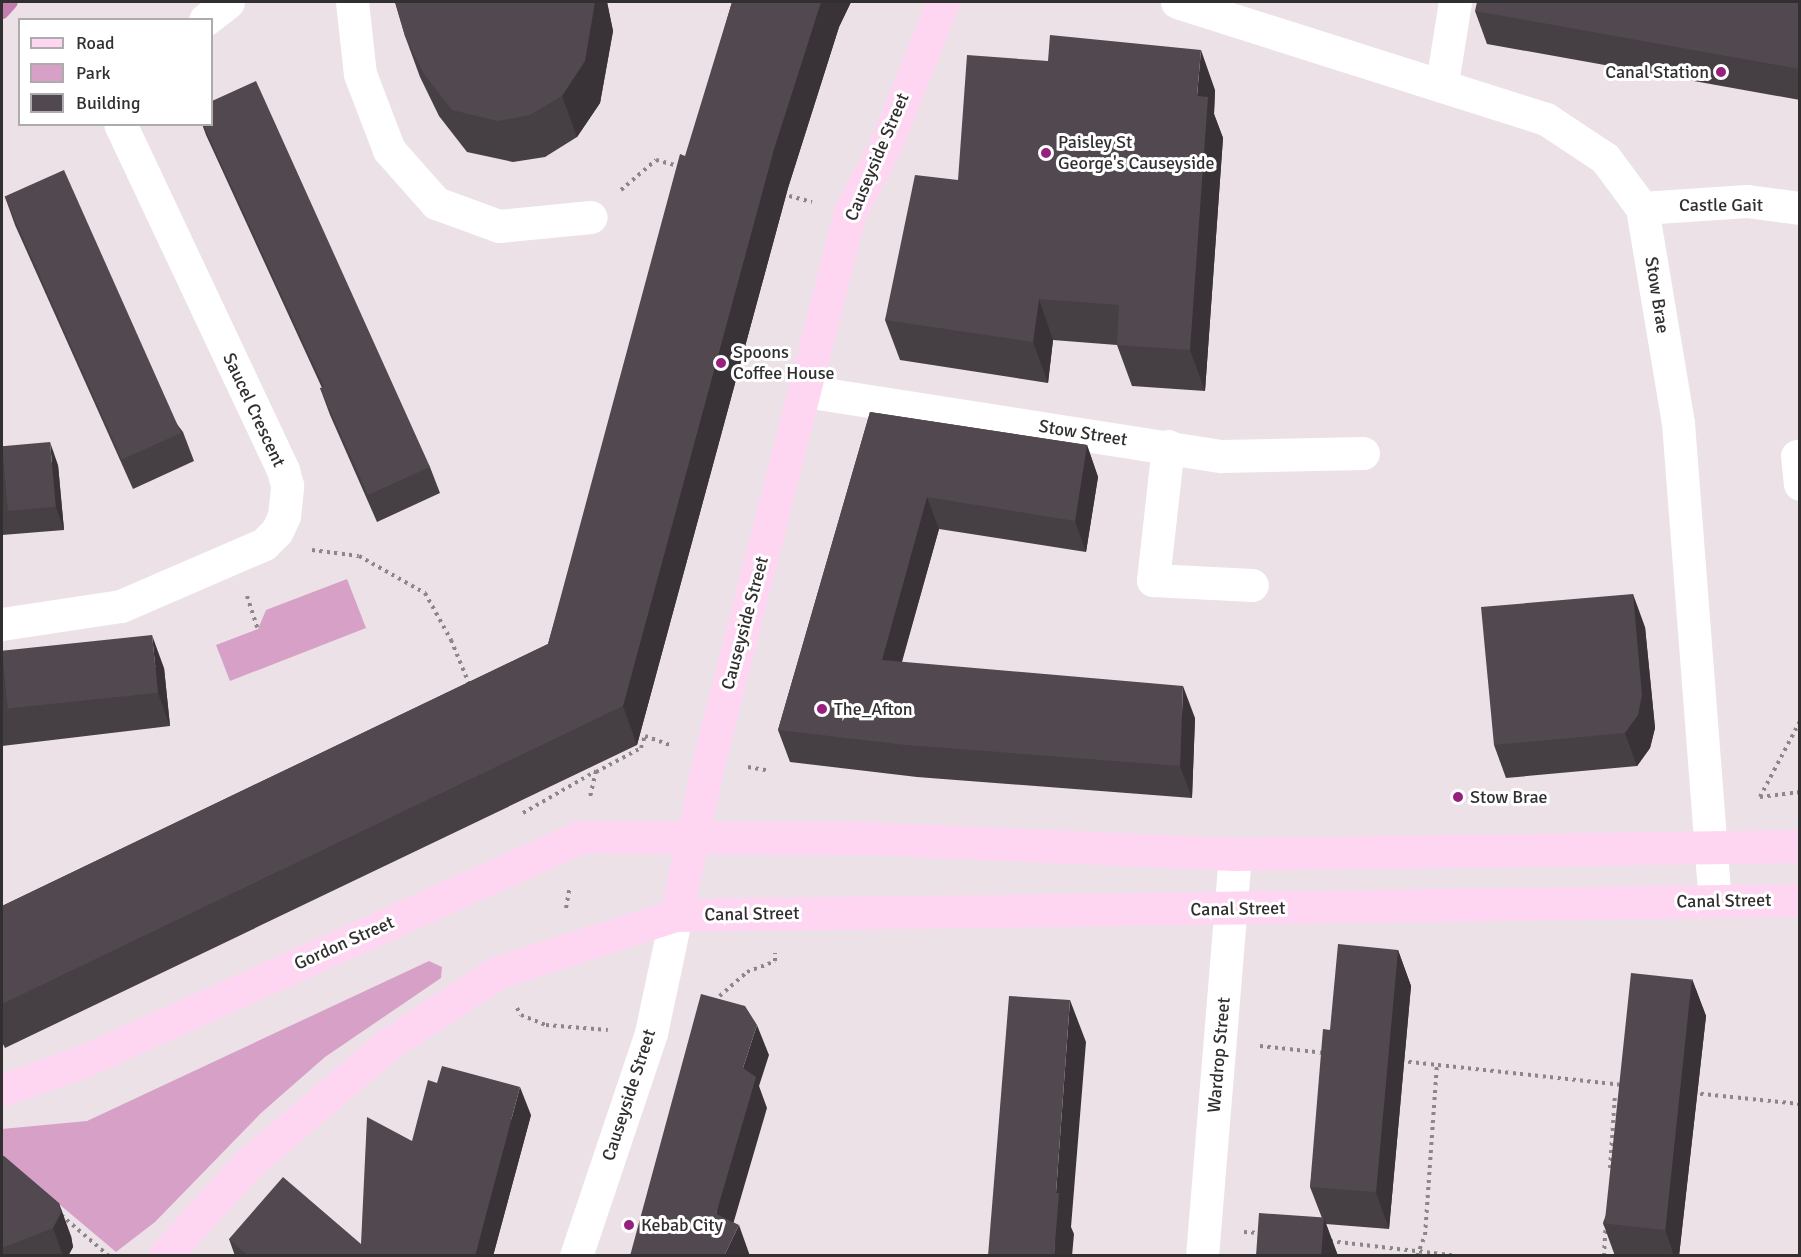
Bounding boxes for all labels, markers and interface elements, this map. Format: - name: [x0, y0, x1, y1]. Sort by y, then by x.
- legend: [18, 18, 213, 126]
- text: Road: [76, 32, 115, 54]
- place label: Canal Station: [1605, 61, 1709, 83]
- text: Park: [76, 62, 111, 84]
- marker: Canal Station: [1714, 65, 1728, 79]
- street label: Causeyside Street: [840, 90, 914, 224]
- text: Building: [76, 92, 140, 114]
- place label: Paisley St George's Causeyside: [1058, 132, 1215, 174]
- marker: Paisley St George's Causeyside: [1039, 146, 1053, 160]
- street label: Castle Gait: [1679, 194, 1763, 216]
- street label: Stow Brae: [1640, 255, 1674, 335]
- place label: Spoons Coffee House: [733, 342, 835, 385]
- street label: Saucel Crescent: [218, 350, 290, 470]
- marker: Spoons Coffee House: [714, 356, 728, 370]
- street label: Stow Street: [1037, 415, 1129, 451]
- street label: Causeyside Street: [717, 554, 773, 692]
- place label: The_Afton: [834, 698, 913, 720]
- marker: The_Afton: [815, 702, 829, 716]
- place label: Stow Brae: [1470, 786, 1547, 808]
- marker: Stow Brae: [1451, 790, 1465, 804]
- street label: Canal Street: [1676, 889, 1772, 913]
- street label: Canal Street: [1190, 897, 1286, 921]
- street label: Canal Street: [704, 902, 800, 926]
- street label: Gordon Street: [291, 911, 397, 975]
- street label: Wardrop Street: [1203, 996, 1235, 1114]
- street label: Causeyside Street: [598, 1027, 660, 1163]
- place label: Kebab City: [641, 1214, 723, 1236]
- marker: Kebab City: [622, 1218, 636, 1232]

